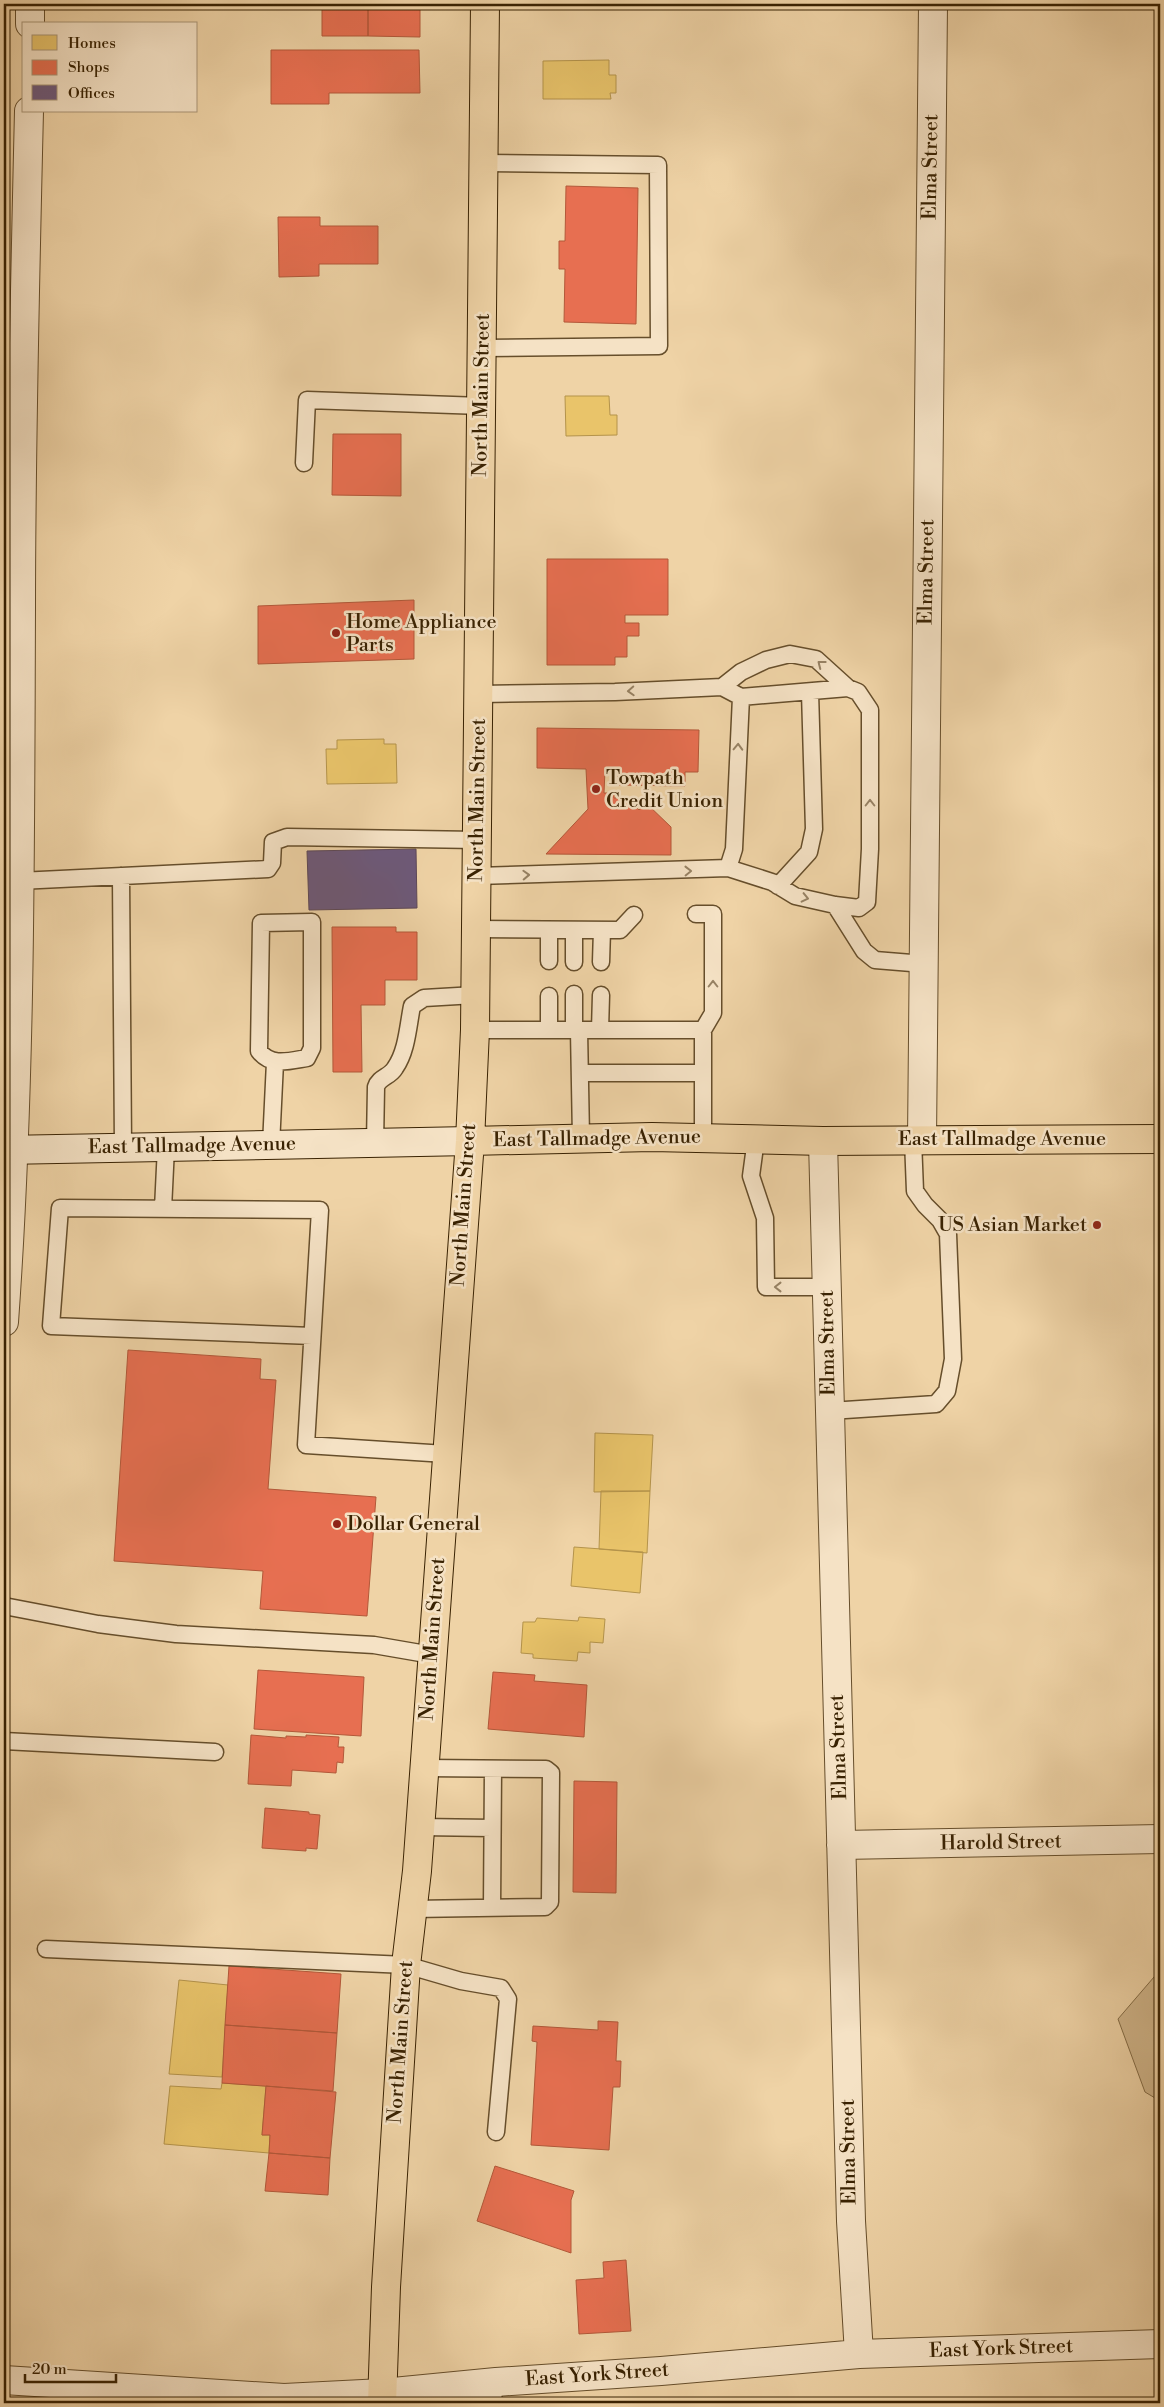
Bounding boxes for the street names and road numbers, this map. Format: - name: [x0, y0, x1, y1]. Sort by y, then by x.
- street label: Elma Street: [918, 114, 944, 220]
- street label: North Main Street: [468, 313, 496, 477]
- street label: Elma Street: [914, 519, 940, 625]
- street label: North Main Street: [464, 718, 492, 882]
- street label: North Main Street: [446, 1123, 482, 1287]
- street label: East Tallmadge Avenue: [493, 1125, 701, 1153]
- street label: East Tallmadge Avenue: [898, 1127, 1106, 1152]
- street label: East Tallmadge Avenue: [88, 1132, 296, 1160]
- street label: Elma Street: [815, 1290, 841, 1396]
- street label: North Main Street: [415, 1557, 451, 1721]
- street label: Elma Street: [825, 1694, 853, 1800]
- street label: Harold Street: [940, 1829, 1062, 1857]
- street label: North Main Street: [383, 1960, 419, 2124]
- street label: Elma Street: [836, 2099, 862, 2205]
- street label: East York Street: [929, 2334, 1073, 2364]
- street label: East York Street: [524, 2358, 670, 2392]

